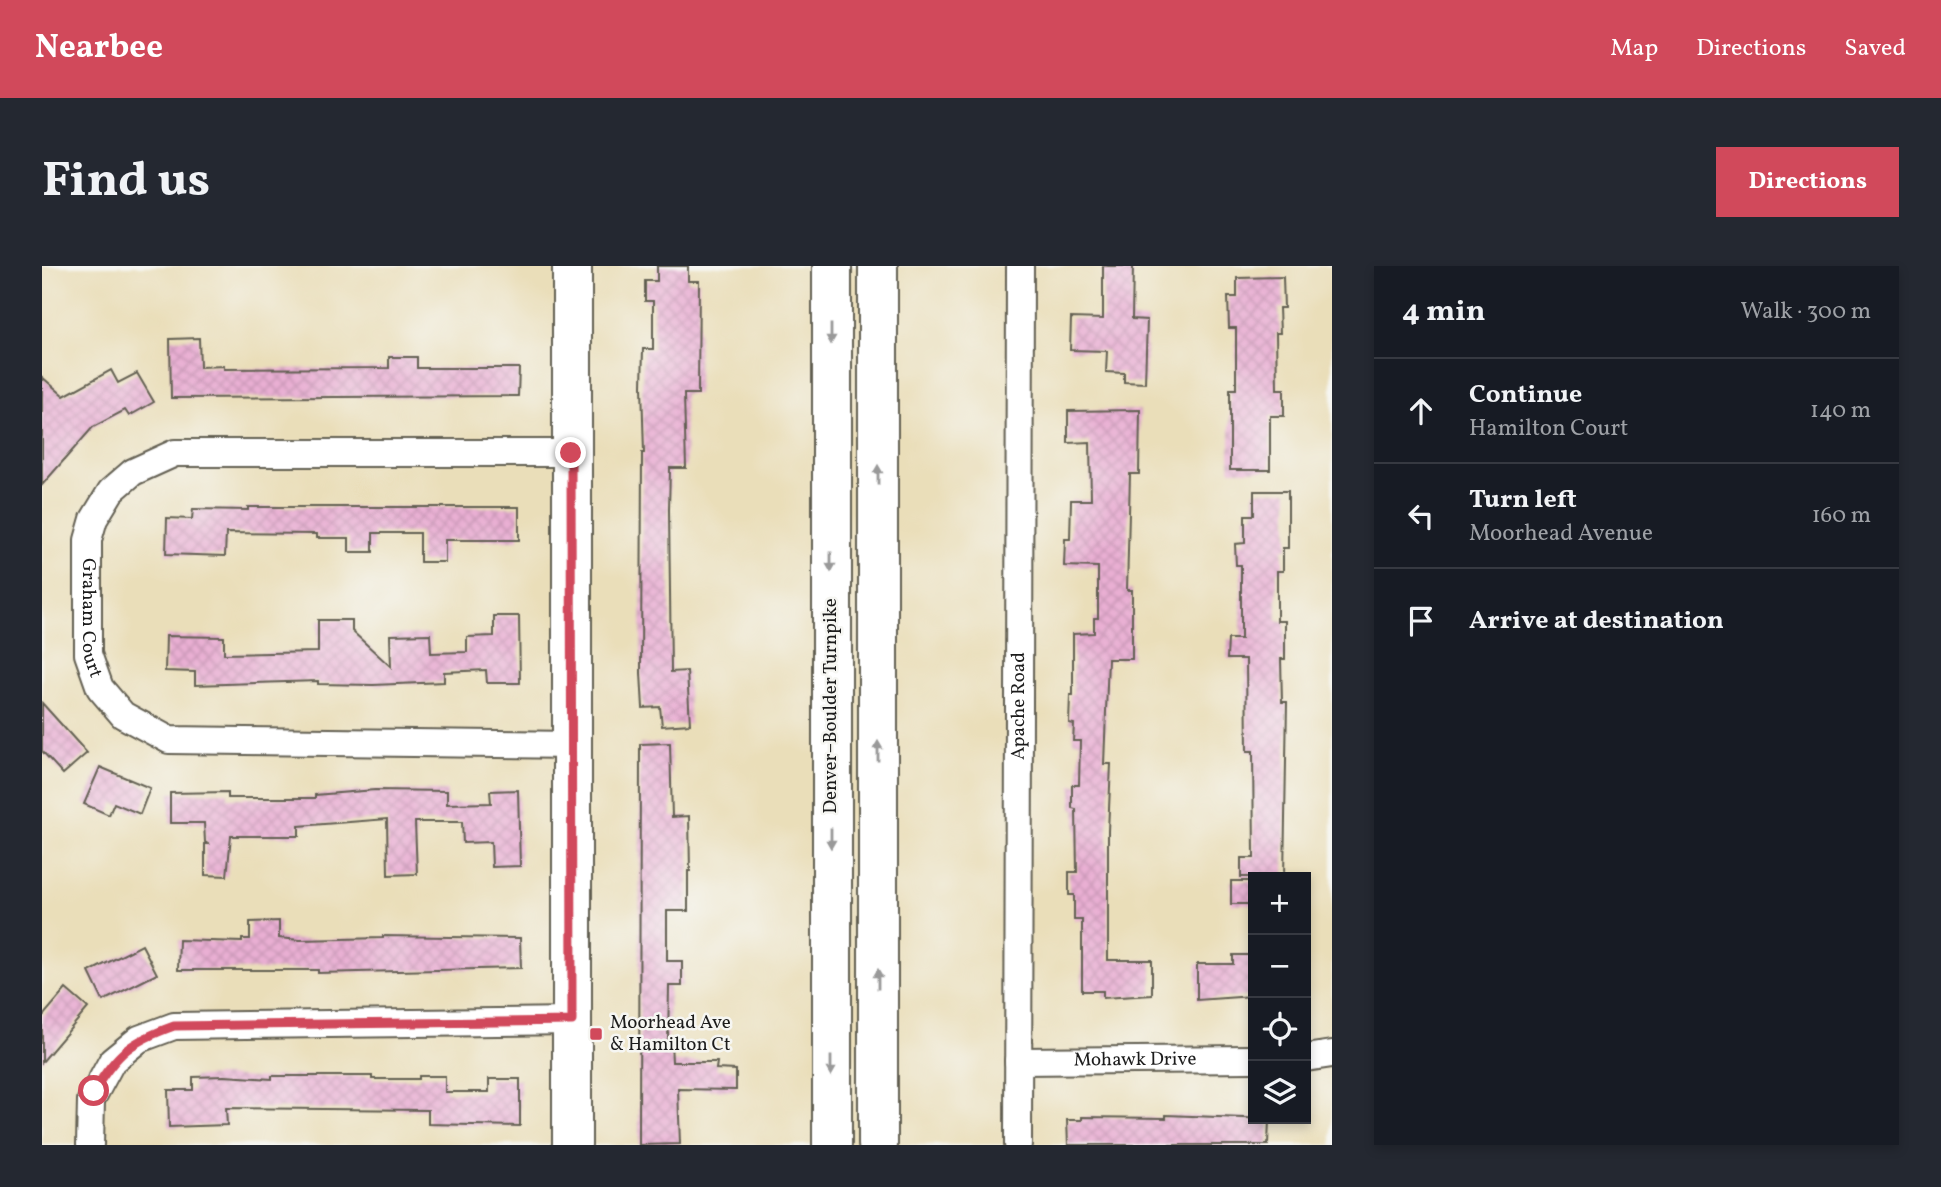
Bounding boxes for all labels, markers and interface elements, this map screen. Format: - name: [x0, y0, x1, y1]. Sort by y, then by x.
- text: Nearbee: [35, 26, 163, 72]
- text: Map: [1610, 32, 1658, 66]
- text: Directions: [1696, 32, 1806, 66]
- text: Saved: [1844, 32, 1906, 66]
- button: Directions: [1716, 147, 1899, 217]
- text: Find us: [42, 148, 210, 217]
- text: 4 min: [1402, 291, 1486, 333]
- text: Walk · 300 m: [1741, 296, 1871, 328]
- one-way arrow: [825, 323, 837, 345]
- text: Continue: [1469, 377, 1582, 413]
- icon: ahead: [1402, 392, 1440, 430]
- text: 140 m: [1810, 395, 1871, 427]
- text: Hamilton Court: [1469, 413, 1628, 445]
- route end: [555, 437, 586, 468]
- one-way arrow: [872, 464, 884, 486]
- text: Turn left: [1469, 482, 1577, 518]
- icon: left: [1402, 497, 1440, 535]
- text: 160 m: [1812, 500, 1871, 532]
- text: Moorhead Avenue: [1469, 518, 1653, 550]
- one-way arrow: [825, 551, 837, 573]
- street label: Graham Court: [75, 558, 109, 682]
- street label: Denver–Boulder Turnpike: [818, 598, 844, 814]
- icon: arrive: [1402, 602, 1440, 640]
- text: Arrive at destination: [1469, 603, 1724, 639]
- street label: Apache Road: [1006, 652, 1032, 760]
- one-way arrow: [872, 740, 884, 762]
- one-way arrow: [825, 827, 837, 849]
- map controls: [1248, 872, 1311, 1124]
- button: +: [1248, 872, 1311, 935]
- button: −: [1248, 935, 1311, 998]
- one-way arrow: [872, 968, 884, 990]
- button: locate: [1248, 998, 1311, 1061]
- place label: Moorhead Ave & Hamilton Ct: [610, 1010, 731, 1058]
- marker: Moorhead Ave & Hamilton Ct: [588, 1026, 604, 1042]
- street label: Mohawk Drive: [1073, 1046, 1197, 1074]
- one-way arrow: [825, 1055, 837, 1077]
- button: layers: [1248, 1061, 1311, 1124]
- route start: [78, 1075, 109, 1106]

